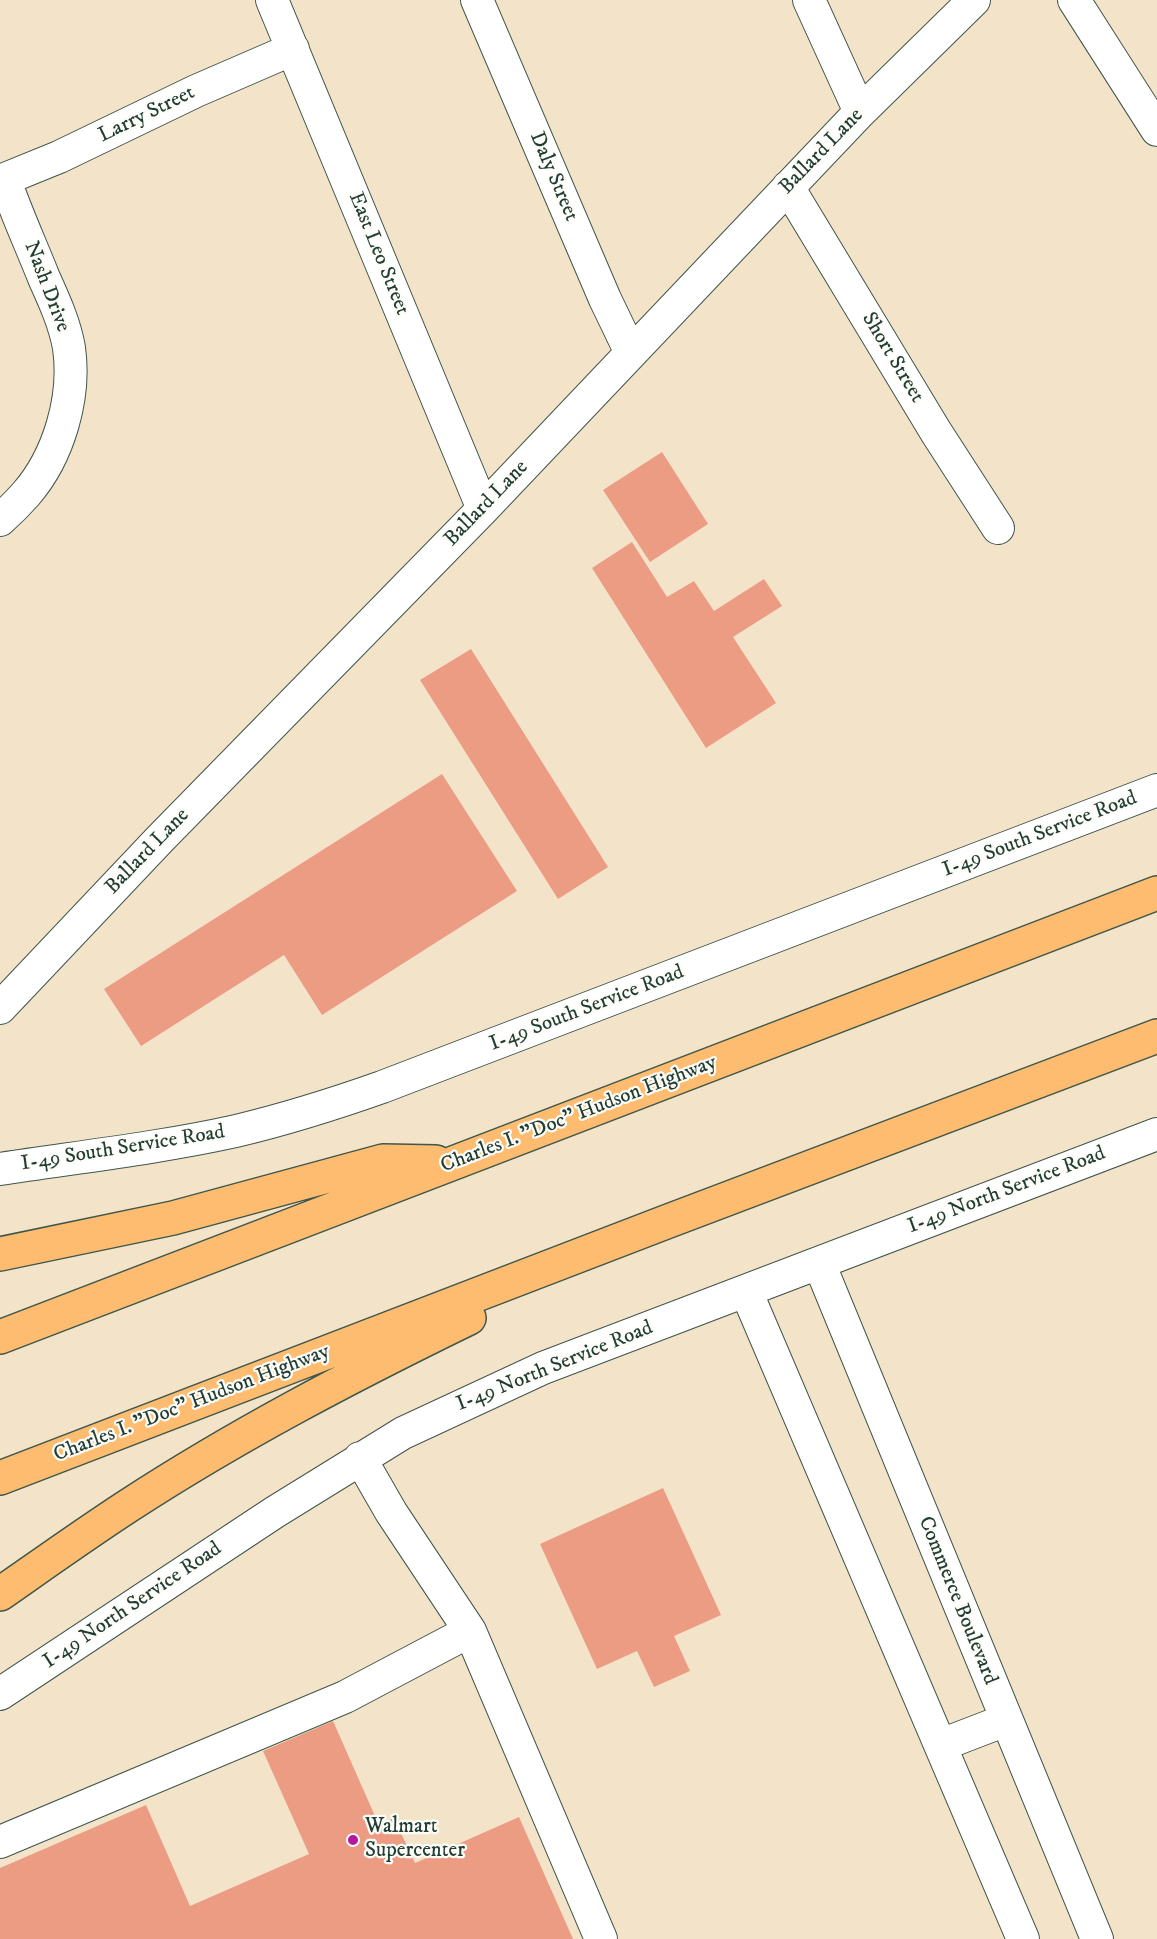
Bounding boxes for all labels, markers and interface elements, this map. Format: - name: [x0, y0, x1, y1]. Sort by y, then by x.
- street label: Larry Street: [95, 81, 199, 149]
- street label: Ballard Lane: [775, 104, 869, 200]
- street label: Daly Street: [523, 128, 583, 226]
- street label: East Leo Street: [342, 189, 414, 319]
- street label: Nash Drive: [17, 238, 75, 336]
- street label: Short Street: [855, 308, 929, 408]
- street label: Ballard Lane: [440, 456, 534, 552]
- street label: I-49 South Service Road: [939, 786, 1141, 884]
- street label: Ballard Lane: [101, 804, 195, 900]
- street label: I-49 South Service Road: [486, 960, 688, 1058]
- street label: Charles I. "Doc" Hudson Highway: [438, 1051, 720, 1179]
- street label: I-49 South Service Road: [19, 1120, 227, 1178]
- street label: I-49 North Service Road: [905, 1142, 1109, 1240]
- street label: I-49 North Service Road: [453, 1316, 657, 1418]
- street label: Charles I. "Doc" Hudson Highway: [51, 1340, 333, 1468]
- street label: Commerce Boulevard: [912, 1513, 1002, 1689]
- street label: I-49 North Service Road: [39, 1537, 227, 1675]
- place label: Walmart Supercenter: [365, 1815, 465, 1865]
- marker: Walmart Supercenter: [346, 1833, 360, 1847]

